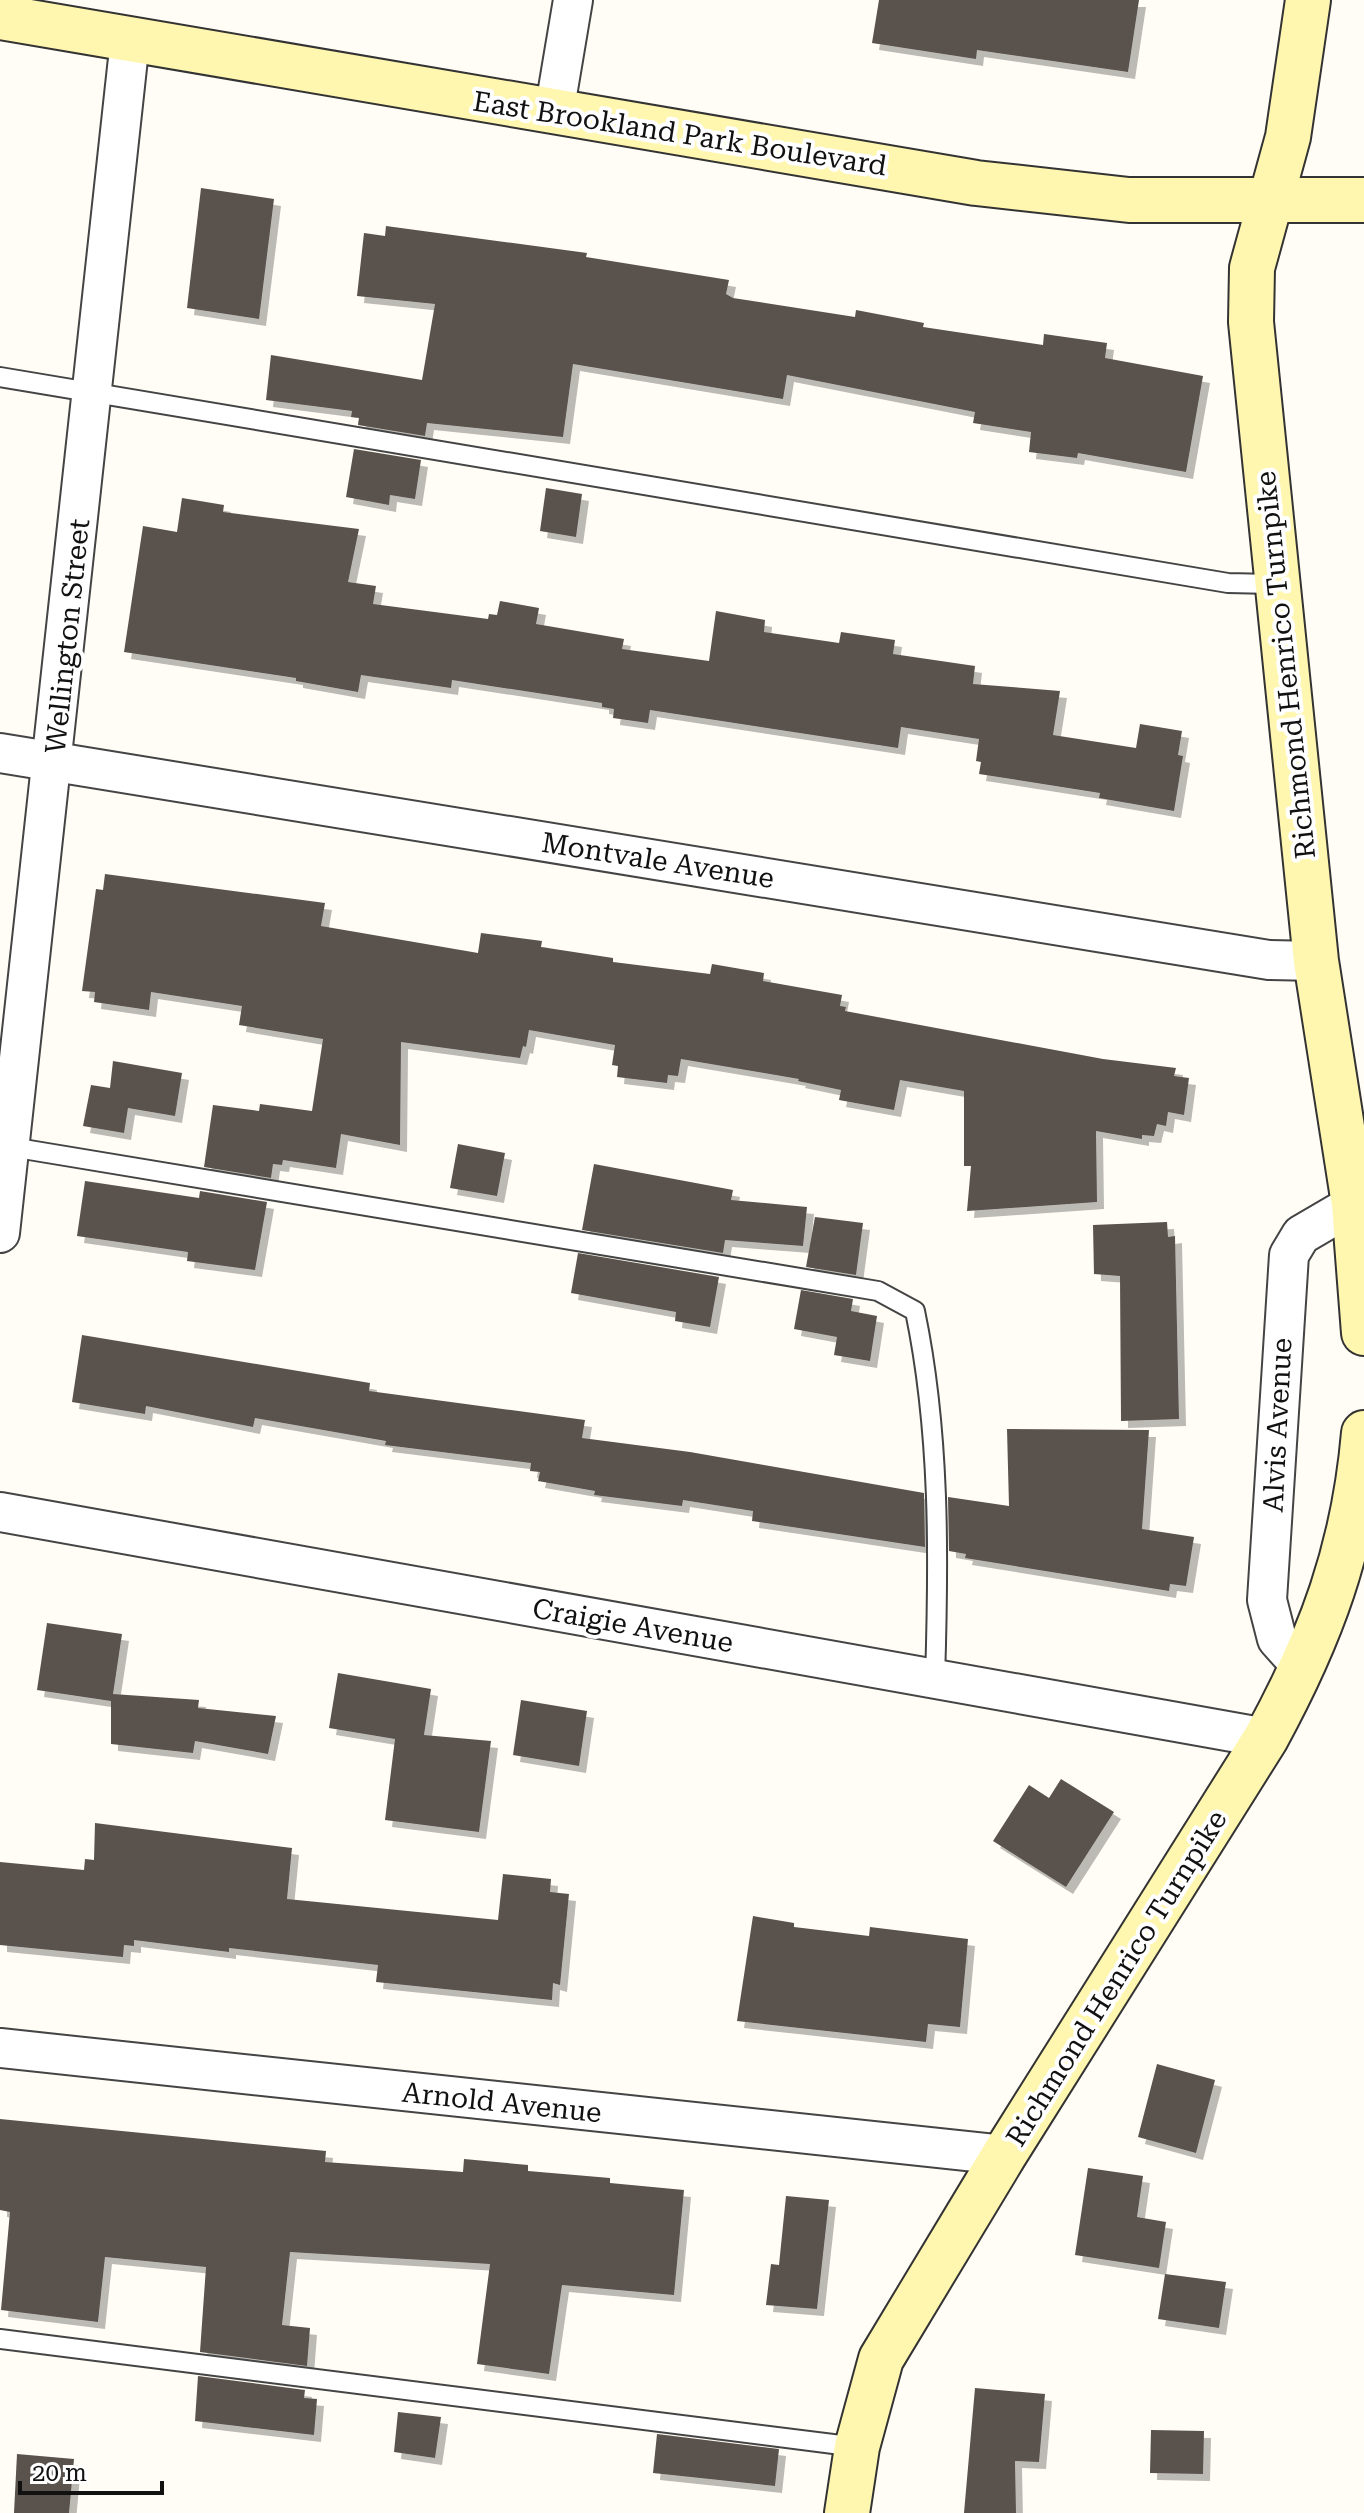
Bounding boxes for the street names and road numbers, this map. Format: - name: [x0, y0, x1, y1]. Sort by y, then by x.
- street label: East Brookland Park Boulevard: [471, 84, 889, 183]
- street label: Richmond Henrico Turnpike: [1249, 469, 1322, 861]
- street label: Wellington Street: [39, 517, 96, 755]
- street label: Montvale Avenue: [539, 826, 776, 895]
- street label: Alvis Avenue: [1256, 1337, 1299, 1513]
- street label: Craigie Avenue: [530, 1592, 736, 1659]
- street label: Richmond Henrico Turnpike: [999, 1804, 1234, 2152]
- street label: Arnold Avenue: [401, 2076, 603, 2129]

